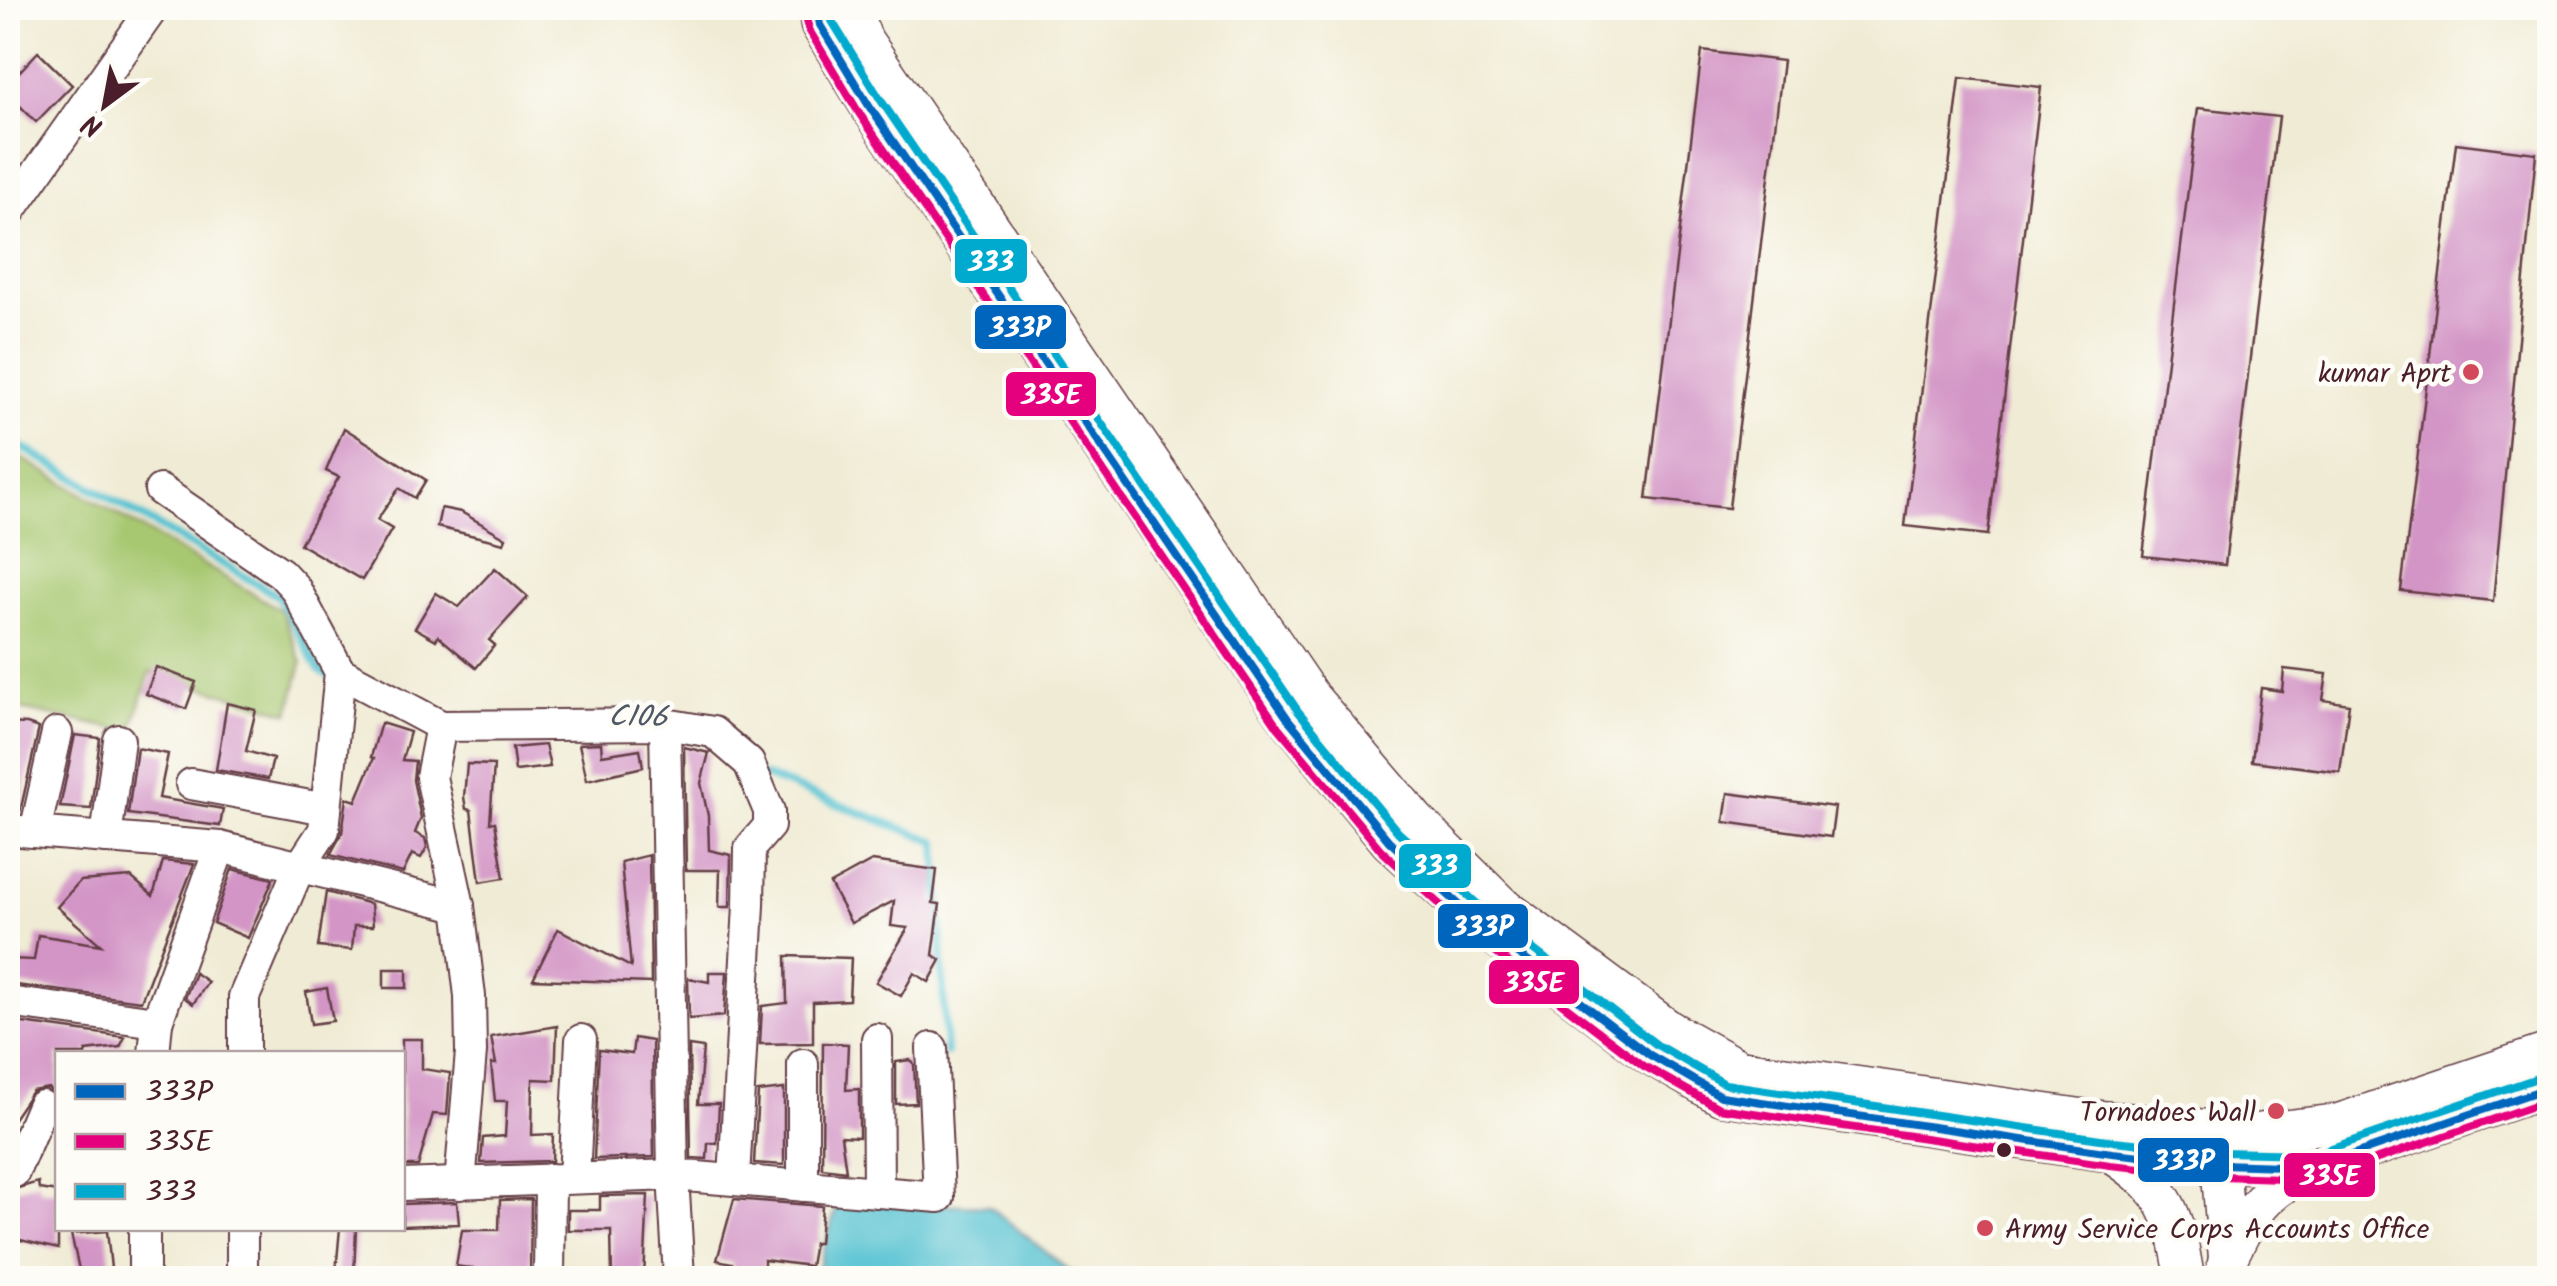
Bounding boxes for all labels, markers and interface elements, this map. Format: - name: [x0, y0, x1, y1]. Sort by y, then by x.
- north arrow: [55, 55, 155, 155]
- text: N: [73, 100, 112, 148]
- line badge: 333: [953, 237, 1029, 285]
- text: 333: [967, 241, 1014, 286]
- line badge: 333P: [973, 303, 1068, 351]
- text: 333P: [988, 307, 1052, 352]
- place label: kumar Aprt: [2318, 352, 2452, 397]
- marker: kumar Aprt: [2460, 361, 2482, 383]
- line badge: 335E: [1004, 370, 1098, 418]
- text: 335E: [1020, 374, 1083, 419]
- water label: C106: [608, 693, 670, 743]
- line badge: 333: [1397, 842, 1473, 890]
- text: 333: [1411, 845, 1458, 890]
- line badge: 333P: [1436, 902, 1530, 950]
- text: 333P: [1451, 906, 1515, 951]
- line badge: 335E: [1487, 958, 1581, 1006]
- text: 335E: [1503, 962, 1566, 1007]
- legend: [55, 1051, 405, 1231]
- text: 333P: [145, 1069, 213, 1117]
- place label: Tornadoes Wall: [2080, 1091, 2256, 1136]
- marker: Tornadoes Wall: [2265, 1100, 2287, 1122]
- text: 335E: [145, 1119, 214, 1167]
- line badge: 333P: [2136, 1136, 2231, 1184]
- unlabelled marker: [1994, 1140, 2014, 1160]
- text: 333P: [2152, 1140, 2216, 1185]
- line badge: 335E: [2282, 1151, 2377, 1199]
- text: 335E: [2299, 1155, 2362, 1200]
- text: 333: [145, 1169, 196, 1217]
- place label: Army Service Corps Accounts Office: [2005, 1208, 2430, 1253]
- marker: Army Service Corps Accounts Office: [1974, 1217, 1996, 1239]

